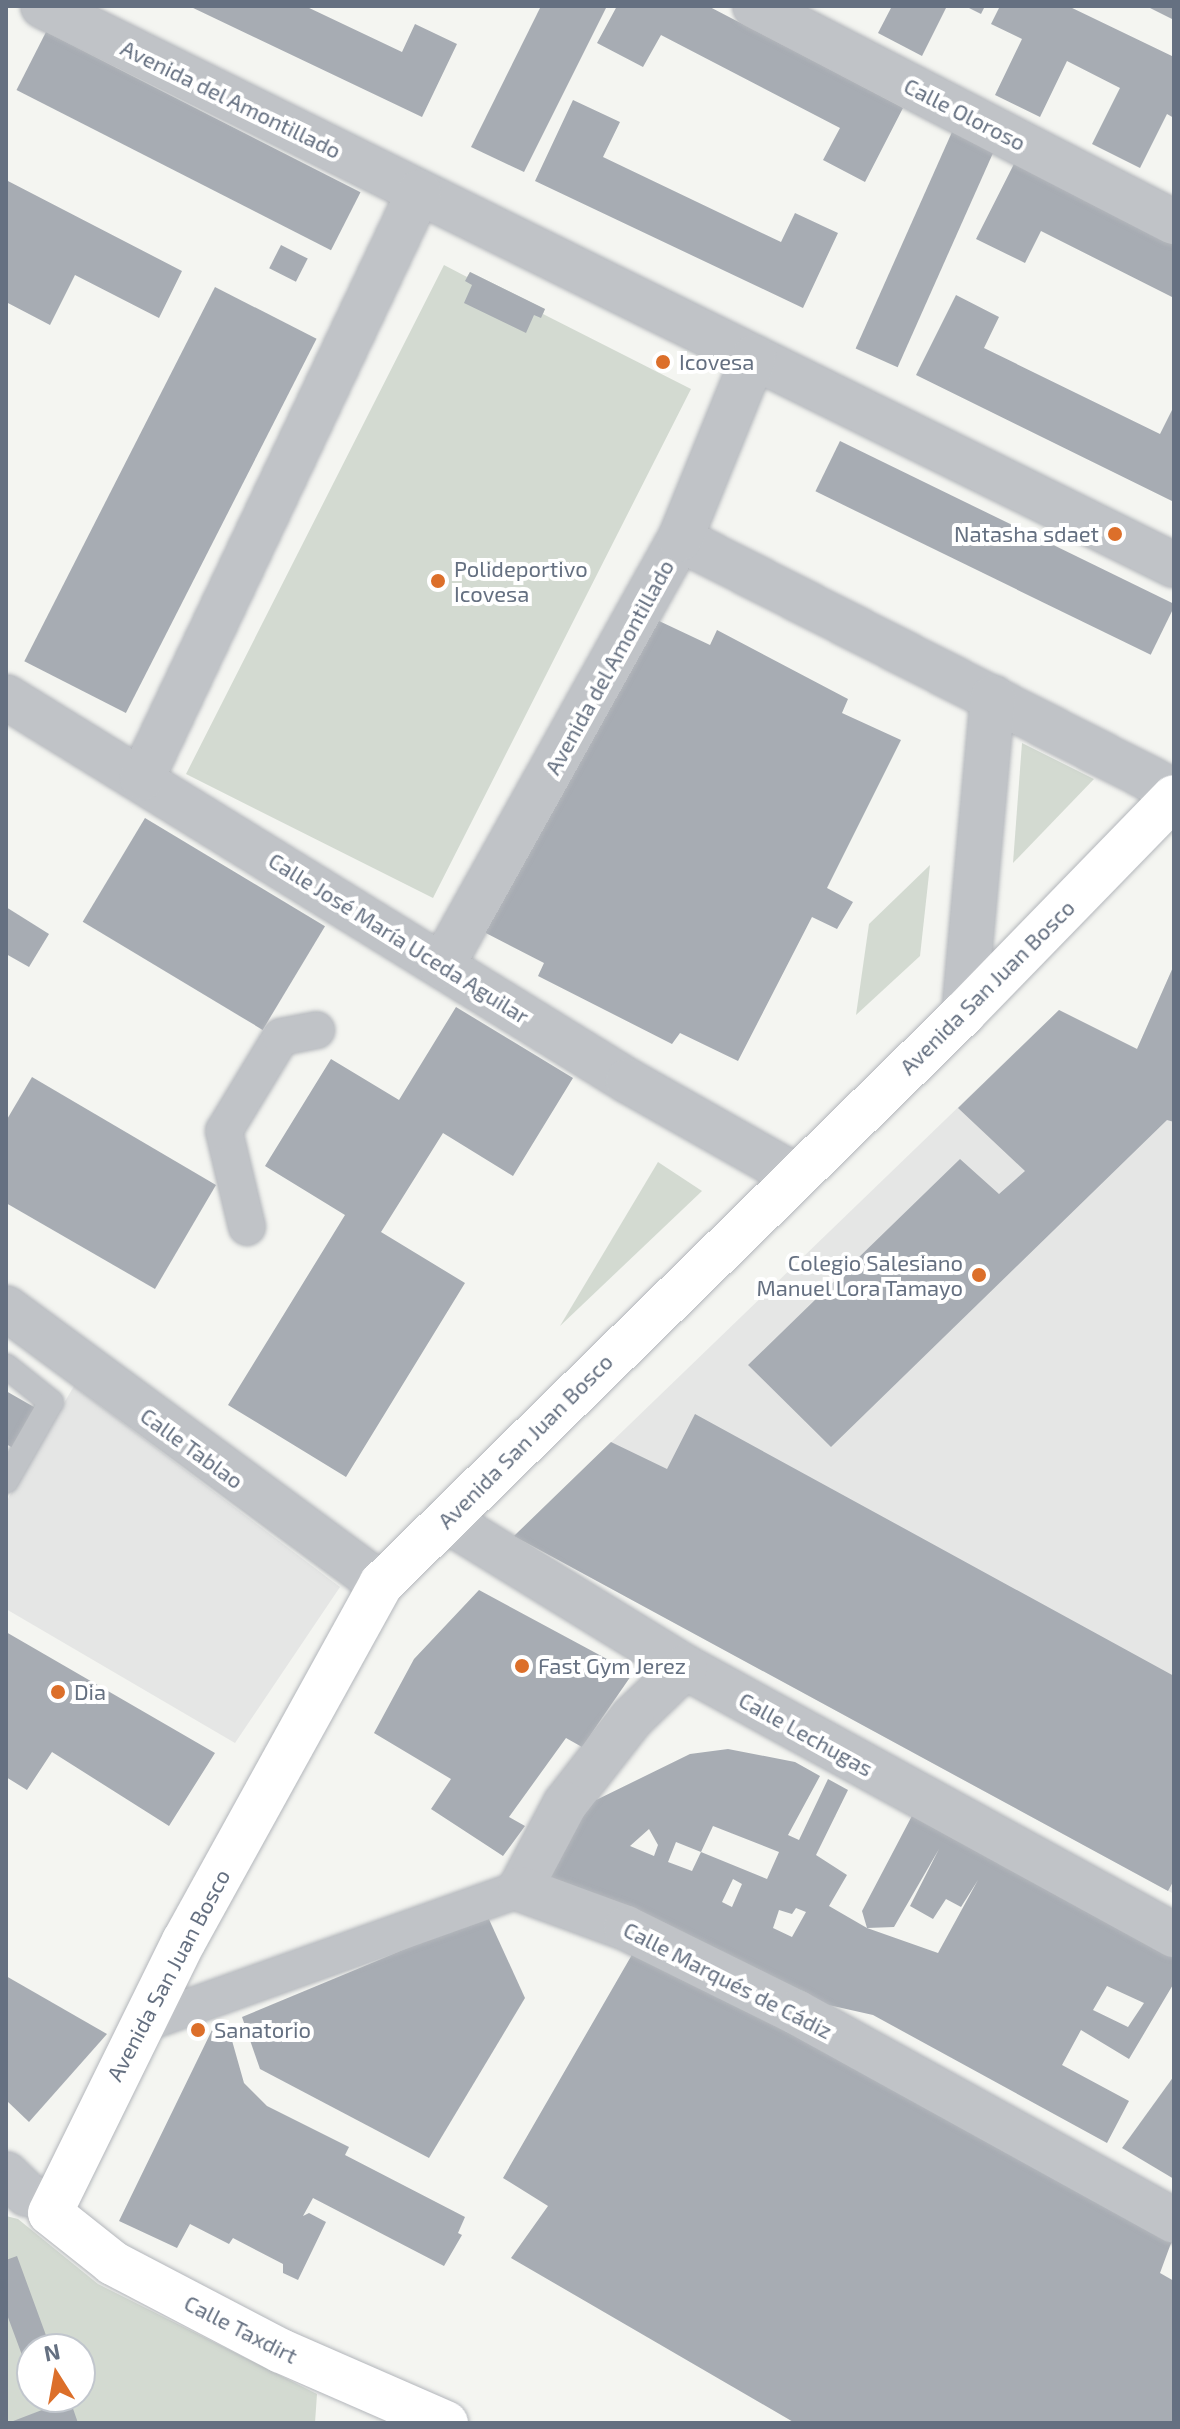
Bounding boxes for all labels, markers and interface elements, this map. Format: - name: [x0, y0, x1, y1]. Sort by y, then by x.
- street label: Avenida del Amontillado: [116, 34, 346, 164]
- street label: Calle Oloroso: [900, 72, 1030, 156]
- place label: Icovesa: [679, 349, 754, 375]
- marker: Icovesa: [654, 353, 672, 371]
- place label: Natasha sdaet: [954, 521, 1099, 547]
- marker: Natasha sdaet: [1106, 525, 1124, 543]
- place label: Polideportivo Icovesa: [454, 555, 588, 606]
- street label: Avenida del Amontillado: [539, 555, 679, 779]
- marker: Polideportivo Icovesa: [429, 572, 447, 590]
- street label: Calle José María Uceda Aguilar: [264, 847, 534, 1029]
- street label: Avenida San Juan Bosco: [894, 894, 1080, 1080]
- place label: Colegio Salesiano Manuel Lora Tamayo: [755, 1249, 963, 1300]
- marker: Colegio Salesiano Manuel Lora Tamayo: [970, 1266, 988, 1284]
- street label: Avenida San Juan Bosco: [432, 1348, 618, 1534]
- street label: Calle Tablao: [135, 1402, 249, 1494]
- place label: Fast Gym Jerez: [538, 1653, 686, 1679]
- marker: Fast Gym Jerez: [513, 1657, 531, 1675]
- place label: Dia: [74, 1679, 106, 1705]
- marker: Dia: [49, 1683, 67, 1701]
- street label: Calle Lechugas: [734, 1686, 878, 1782]
- street label: Avenida San Juan Bosco: [101, 1864, 235, 2086]
- street label: Calle Marqués de Cádiz: [619, 1916, 837, 2044]
- place label: Sanatorio: [214, 2017, 311, 2043]
- marker: Sanatorio: [189, 2021, 207, 2039]
- street label: Calle Taxdirt: [180, 2289, 302, 2369]
- north arrow: [16, 2333, 96, 2413]
- text: N: [42, 2337, 62, 2366]

